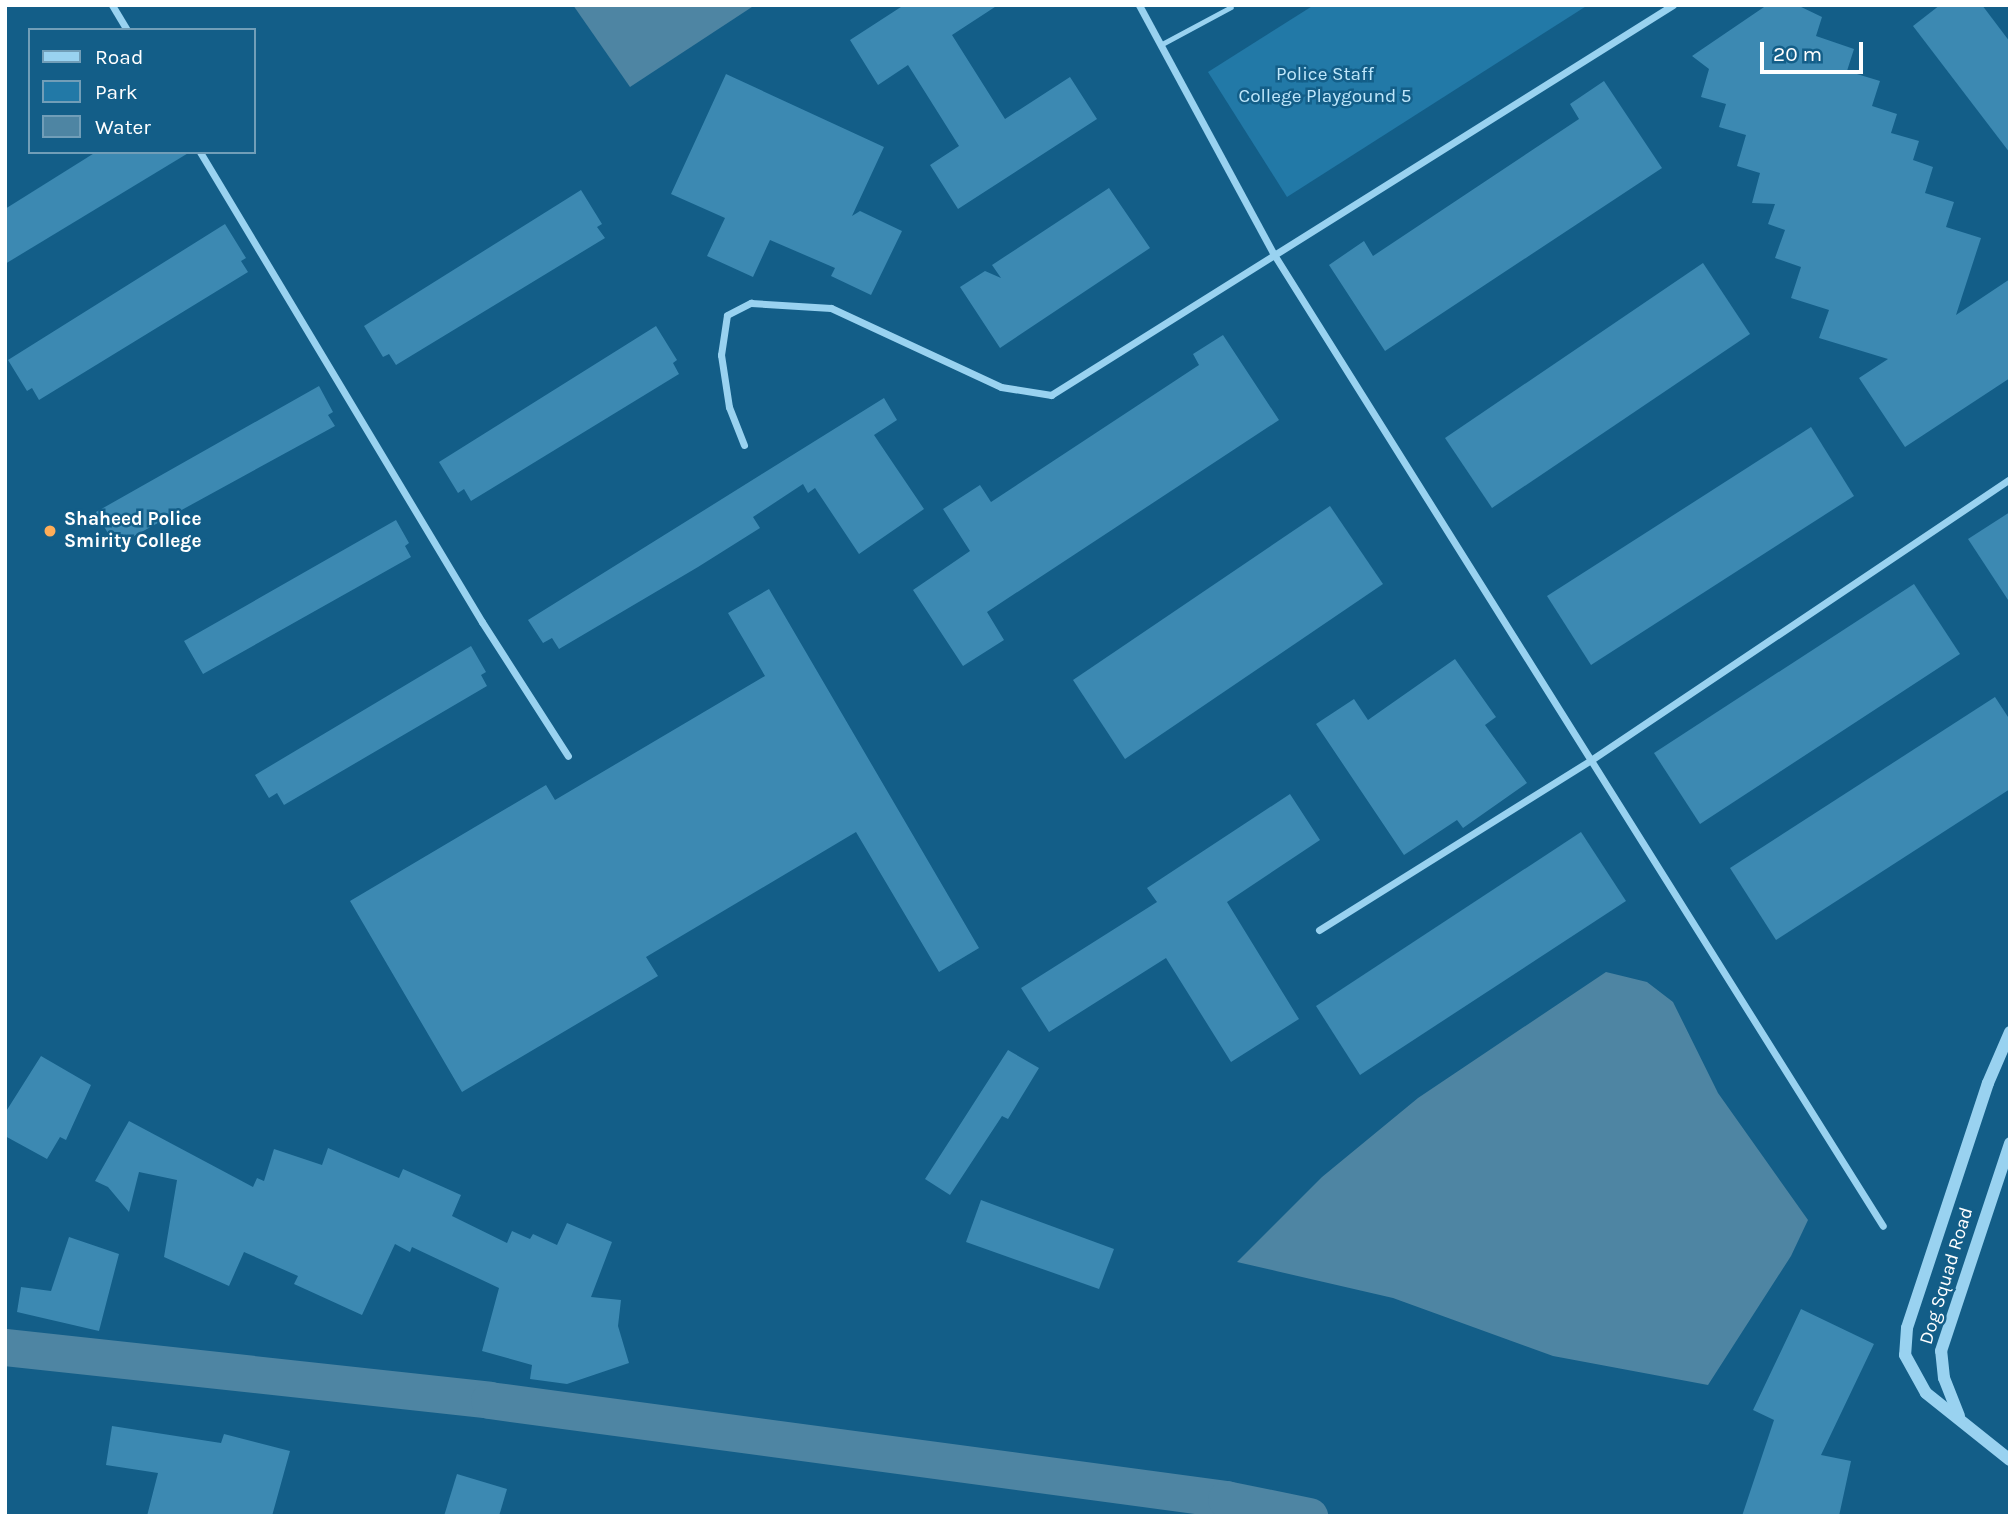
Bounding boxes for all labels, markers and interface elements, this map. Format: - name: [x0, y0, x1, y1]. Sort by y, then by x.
- legend: [28, 28, 256, 154]
- scale bar: [1763, 28, 1866, 72]
- text: 20 m: [1773, 42, 1822, 66]
- text: Road: [95, 45, 143, 69]
- park label: Police Staff College Playgound 5: [1239, 64, 1411, 108]
- text: Park: [95, 80, 138, 104]
- text: Water: [95, 115, 151, 139]
- place label: Shaheed Police Smirity College: [64, 509, 201, 553]
- marker: Shaheed Police Smirity College: [42, 523, 58, 539]
- street label: Dog Squad Road: [1915, 1205, 1979, 1347]

